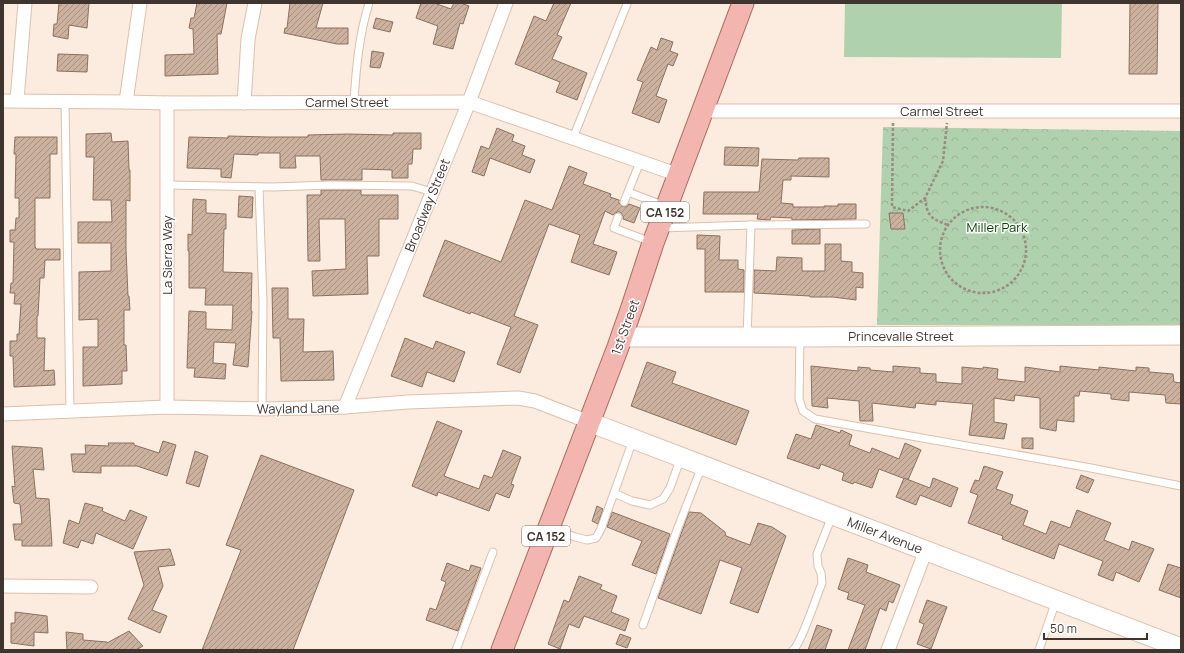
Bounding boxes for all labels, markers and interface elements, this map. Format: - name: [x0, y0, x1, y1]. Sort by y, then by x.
- street label: Carmel Street: [305, 93, 389, 111]
- street label: Carmel Street: [900, 102, 984, 120]
- street label: Broadway Street: [400, 156, 454, 254]
- road number: CA 152: [641, 202, 689, 222]
- street label: La Sierra Way: [158, 215, 176, 295]
- park label: Miller Park: [967, 218, 1028, 236]
- street label: 1st Street: [607, 297, 643, 357]
- street label: Princevalle Street: [848, 327, 954, 345]
- street label: Wayland Lane: [257, 398, 340, 418]
- street label: Miller Avenue: [845, 512, 926, 558]
- road number: CA 152: [522, 526, 570, 546]
- scale bar: [1044, 615, 1147, 641]
- text: 50 m: [1050, 620, 1077, 637]

